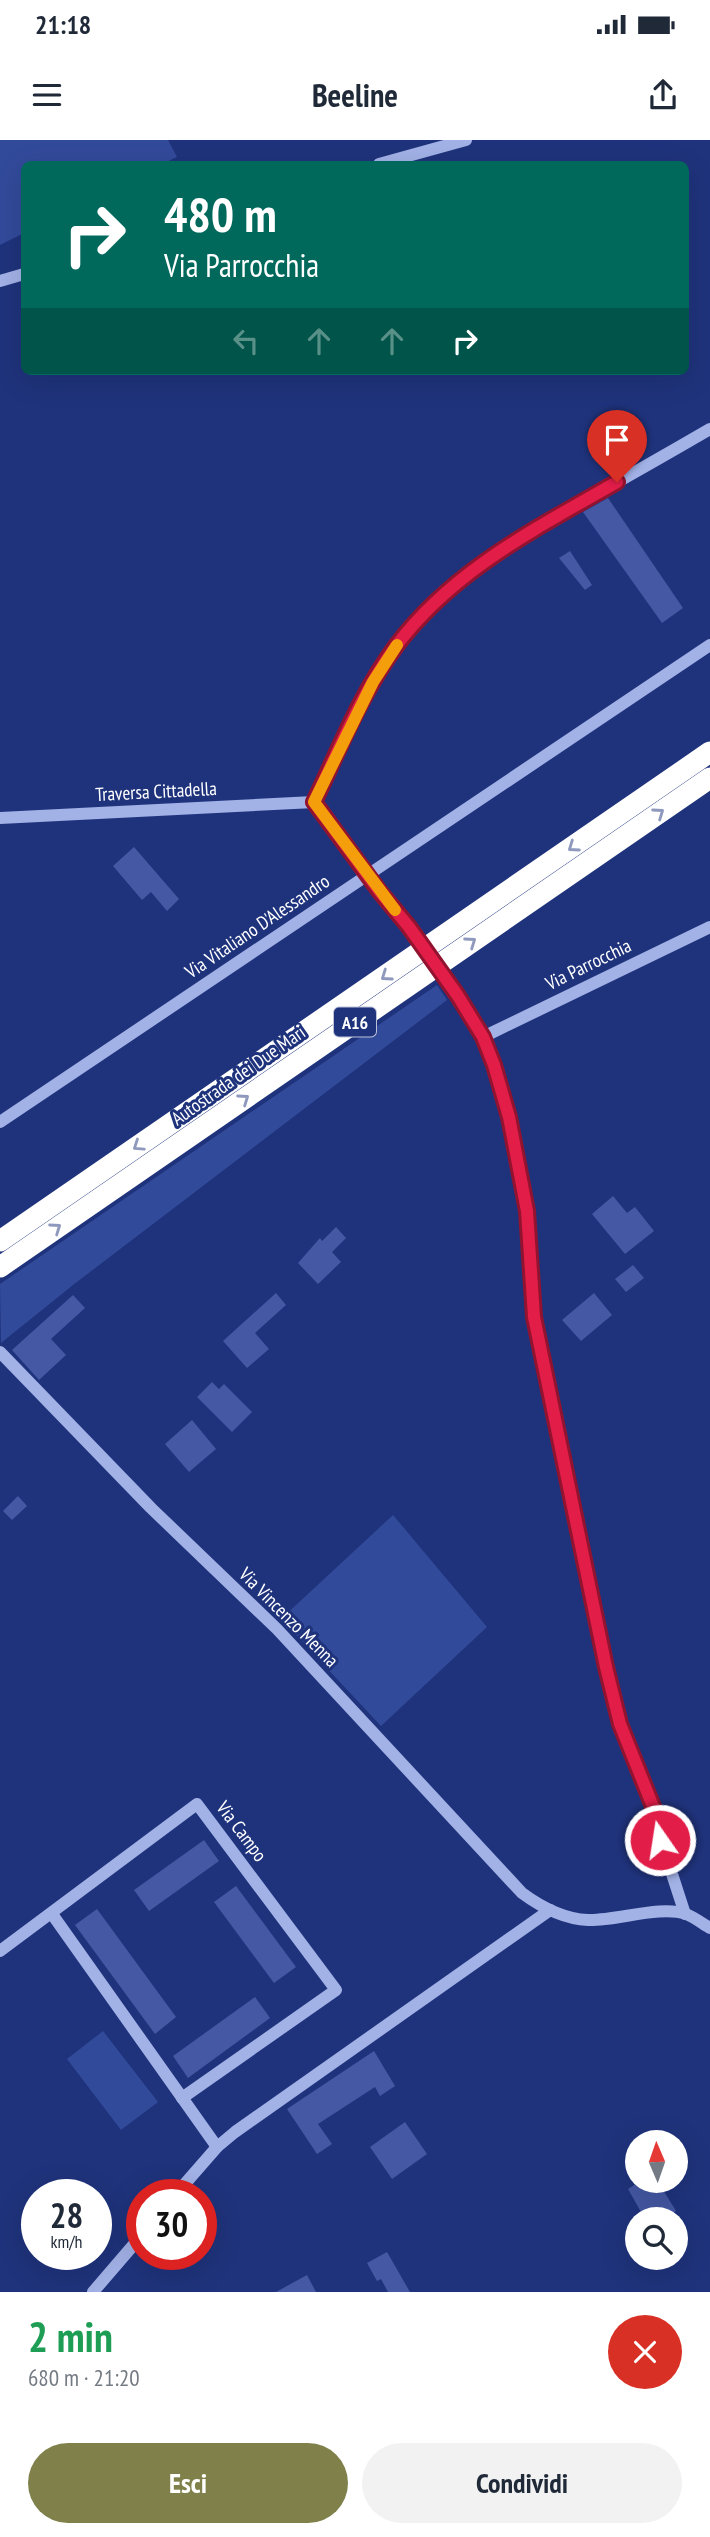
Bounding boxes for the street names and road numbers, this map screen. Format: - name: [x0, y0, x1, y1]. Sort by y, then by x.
- street label: Traversa Cittadella: [95, 776, 217, 806]
- street label: Via Vitaliano D'Alessandro: [179, 869, 334, 984]
- street label: Via Parrocchia: [540, 933, 635, 995]
- road number: A16: [334, 1008, 376, 1037]
- street label: Autostrada dei Due Mari: [166, 1020, 310, 1130]
- street label: Via Vincenzo Menna: [233, 1561, 344, 1672]
- street label: Via Campo: [211, 1795, 272, 1866]

